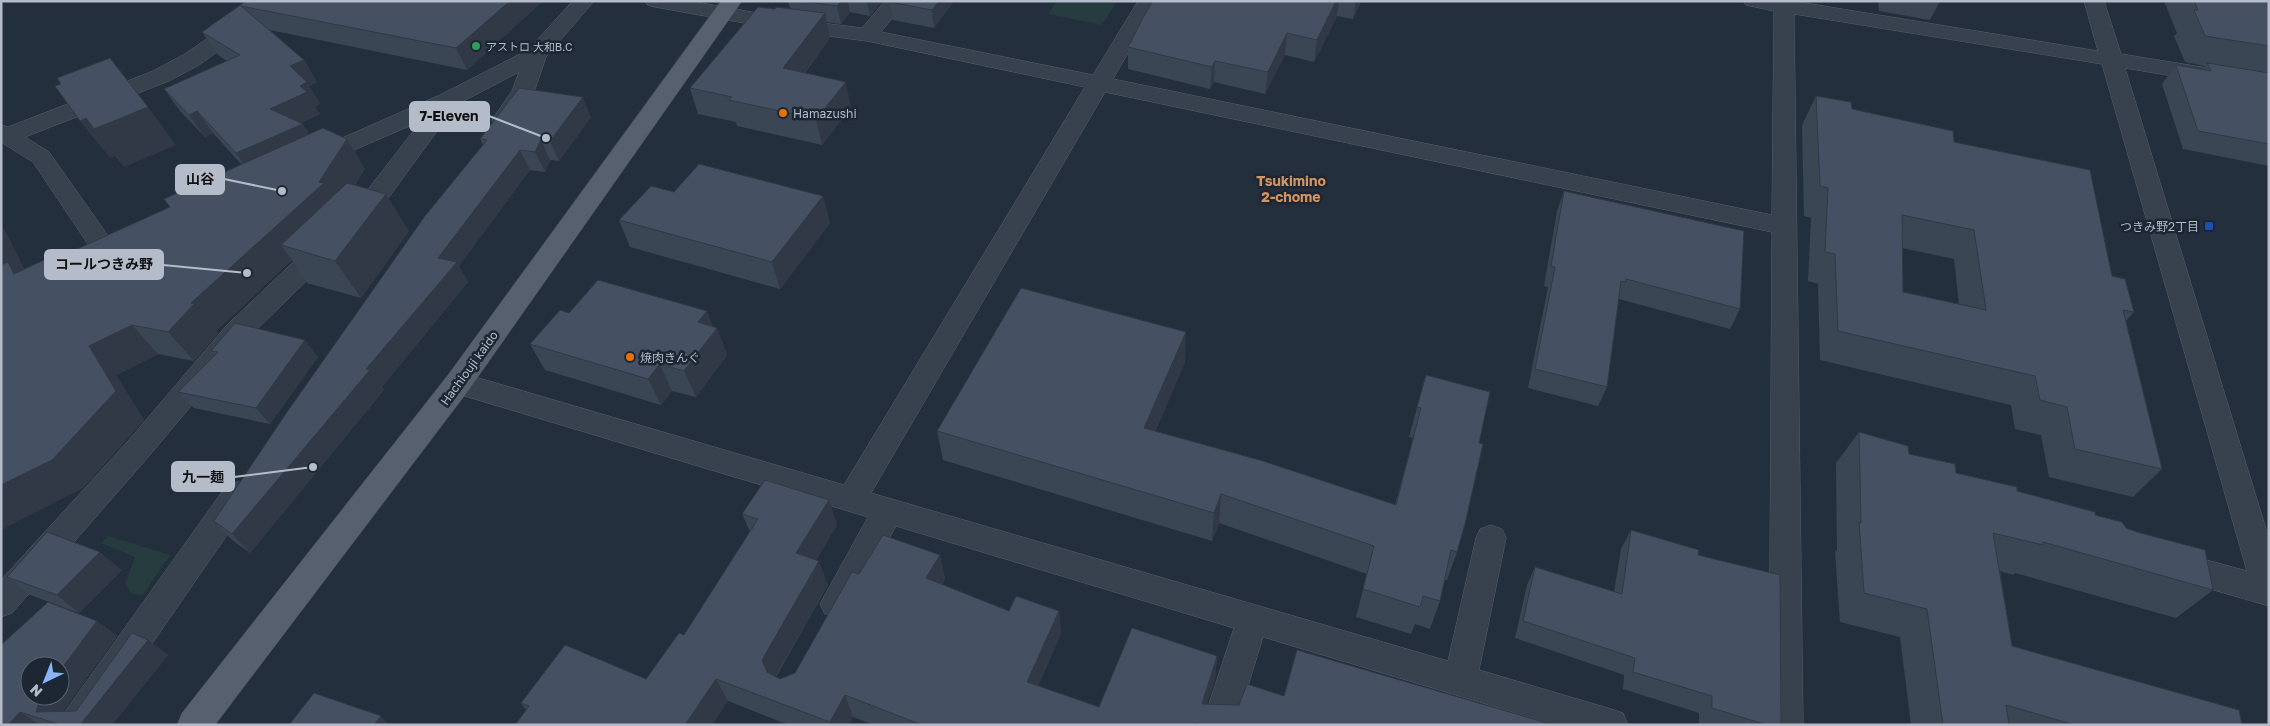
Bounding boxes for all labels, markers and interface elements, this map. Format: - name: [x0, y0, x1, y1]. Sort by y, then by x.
- marker: アストロ 大和B.C: [470, 40, 482, 52]
- place label: アストロ 大和B.C: [486, 40, 573, 53]
- callout: 7-Eleven: [410, 102, 489, 131]
- place label: Hamazushi: [793, 106, 857, 121]
- text: 7-Eleven: [419, 107, 479, 124]
- marker: Hamazushi: [777, 107, 789, 119]
- callout: 山谷: [176, 165, 224, 194]
- text: 山谷: [186, 170, 215, 187]
- district label: Tsukimino 2-chome: [1256, 172, 1326, 205]
- place label: つきみ野2丁目: [2120, 219, 2199, 234]
- marker: つきみ野2丁目: [2203, 220, 2215, 232]
- callout: コールつきみ野: [45, 250, 163, 279]
- text: コールつきみ野: [55, 255, 153, 272]
- street label: Hachiouji kaido: [437, 328, 501, 408]
- place label: 焼肉きんぐ: [640, 350, 700, 365]
- marker: 焼肉きんぐ: [624, 351, 636, 363]
- callout: 九一麺: [172, 462, 234, 491]
- text: 九一麺: [182, 468, 224, 485]
- north arrow: [20, 656, 70, 706]
- text: N: [26, 681, 45, 701]

